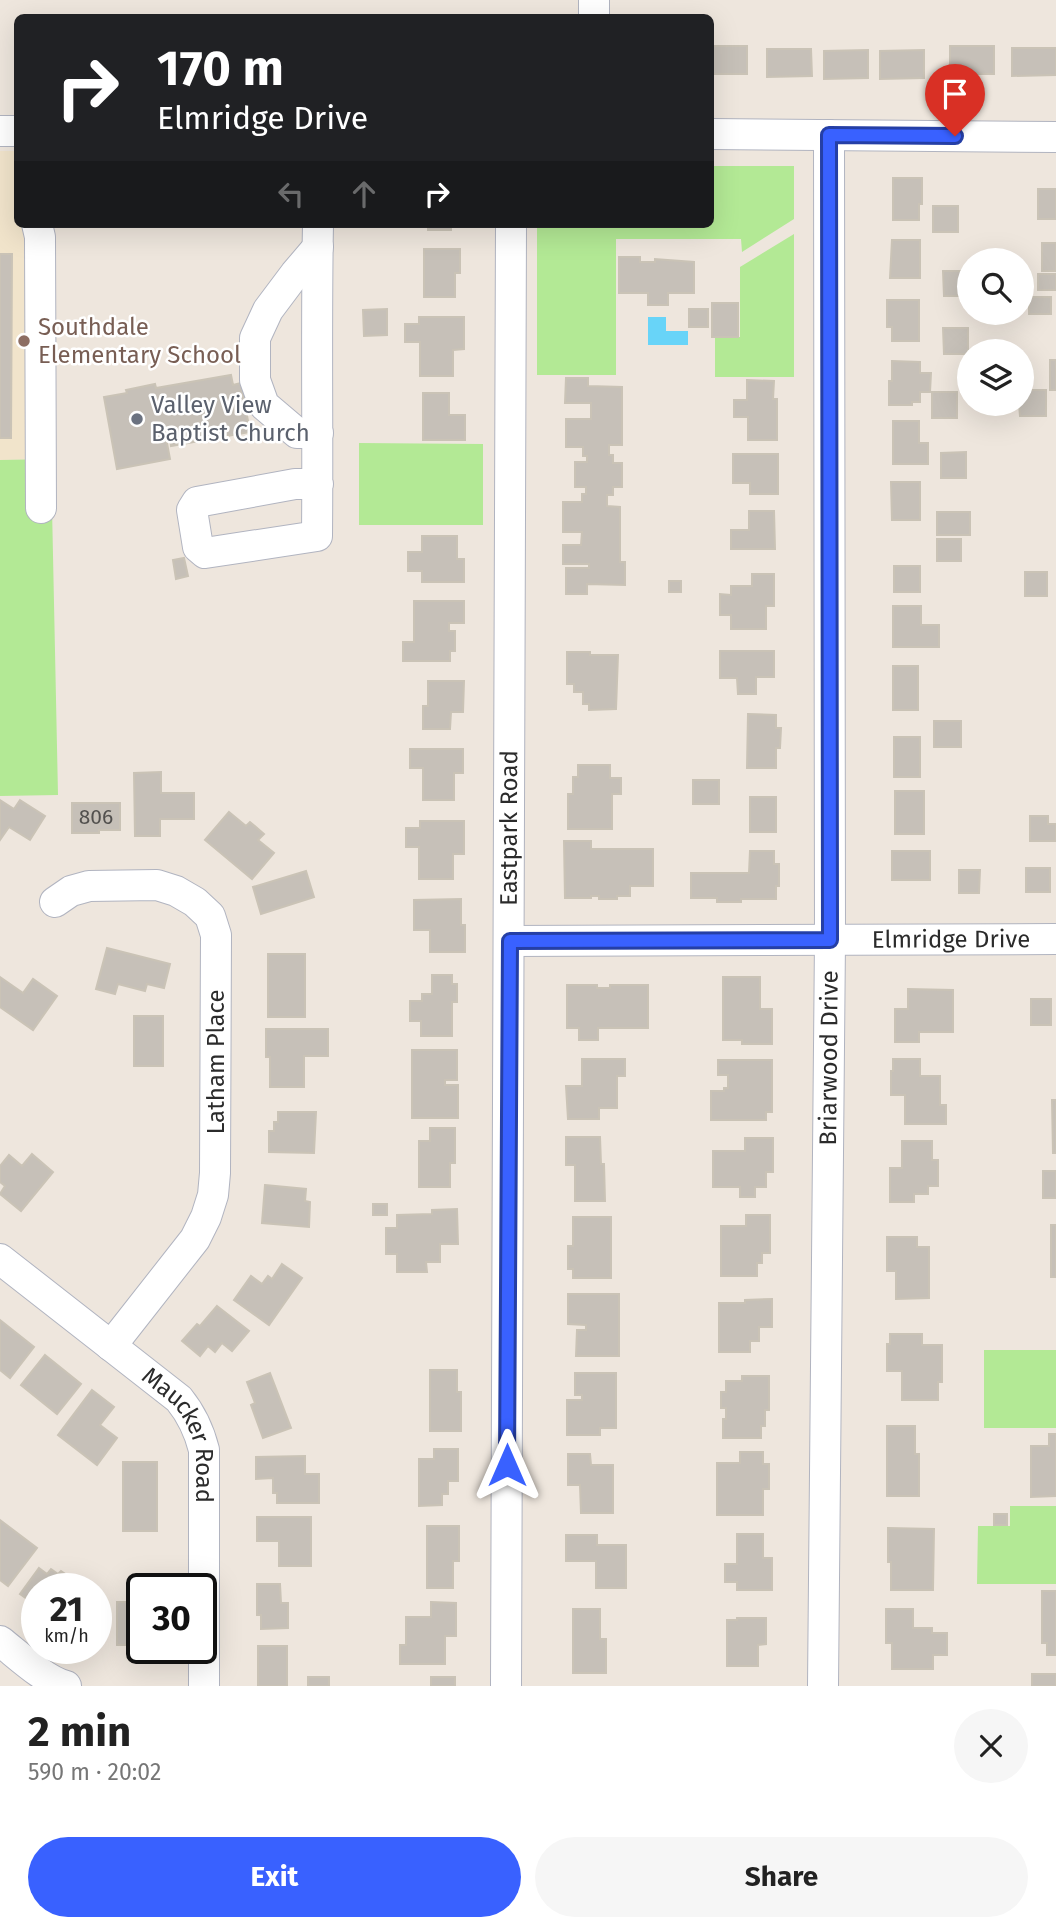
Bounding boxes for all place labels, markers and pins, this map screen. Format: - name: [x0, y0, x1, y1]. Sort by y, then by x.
- pin: [925, 64, 985, 136]
- place label: Southdale Elementary School: [38, 313, 241, 369]
- marker: Southdale Elementary School: [16, 333, 32, 349]
- place label: Valley View Baptist Church: [151, 391, 310, 447]
- marker: Valley View Baptist Church: [129, 411, 145, 427]

